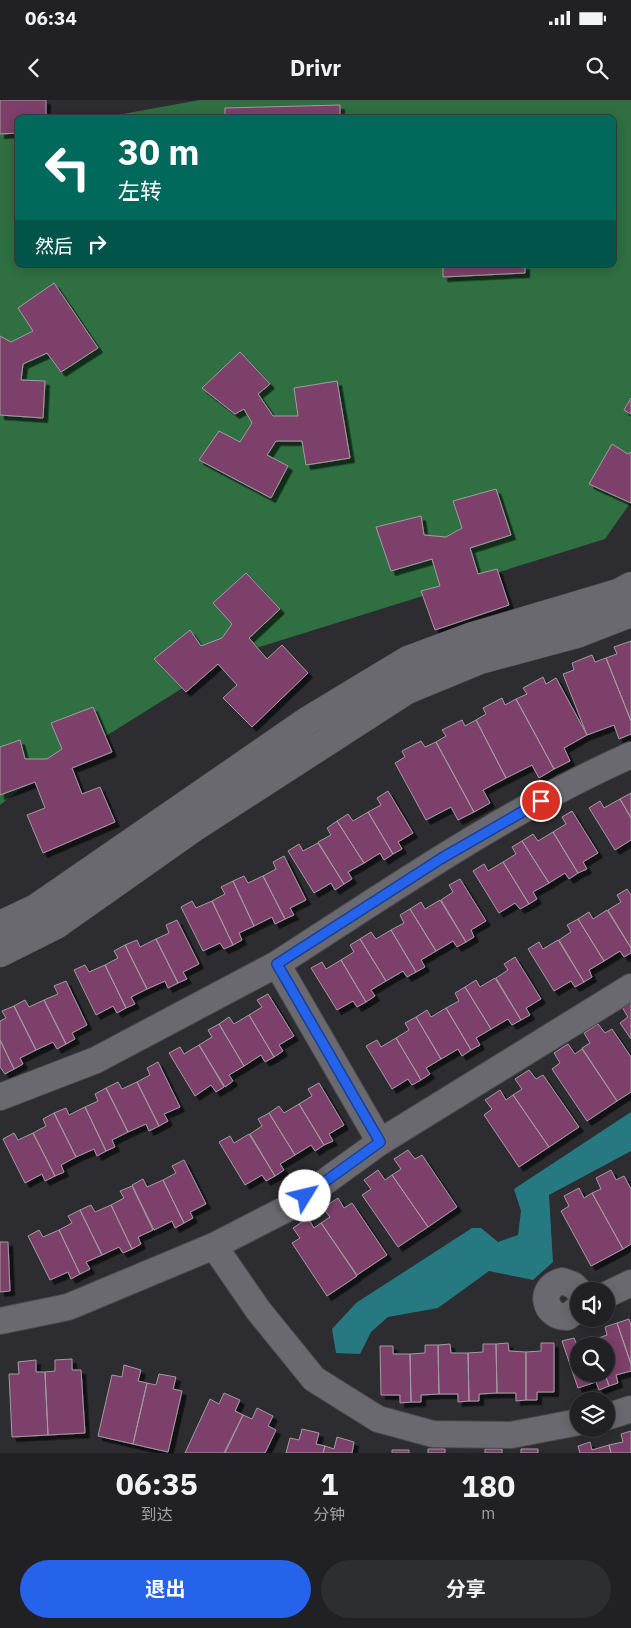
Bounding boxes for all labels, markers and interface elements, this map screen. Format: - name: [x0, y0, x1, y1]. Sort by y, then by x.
- text: 06:34: [25, 6, 77, 30]
- text: Drivr: [290, 53, 341, 82]
- icon: back: [20, 54, 48, 82]
- icon: search: [583, 54, 611, 82]
- text: 30 m: [118, 129, 200, 175]
- icon: left: [35, 135, 100, 200]
- text: 左转: [118, 176, 162, 205]
- icon: right: [83, 230, 111, 258]
- text: 然后: [35, 234, 73, 258]
- pin: [520, 780, 562, 822]
- icon: arrive: [527, 787, 555, 815]
- position arrow: [278, 1169, 330, 1221]
- map controls: [570, 1282, 615, 1437]
- button: sound: [570, 1282, 615, 1327]
- button: search: [570, 1337, 615, 1382]
- button: layers: [570, 1392, 615, 1437]
- text: 06:35: [116, 1464, 198, 1503]
- text: 1: [320, 1464, 338, 1503]
- text: 180: [461, 1466, 515, 1505]
- text: m: [481, 1503, 495, 1523]
- text: 到达: [141, 1504, 173, 1524]
- text: 分钟: [313, 1504, 345, 1524]
- button: 退出: [20, 1560, 311, 1618]
- button: 分享: [321, 1560, 611, 1618]

